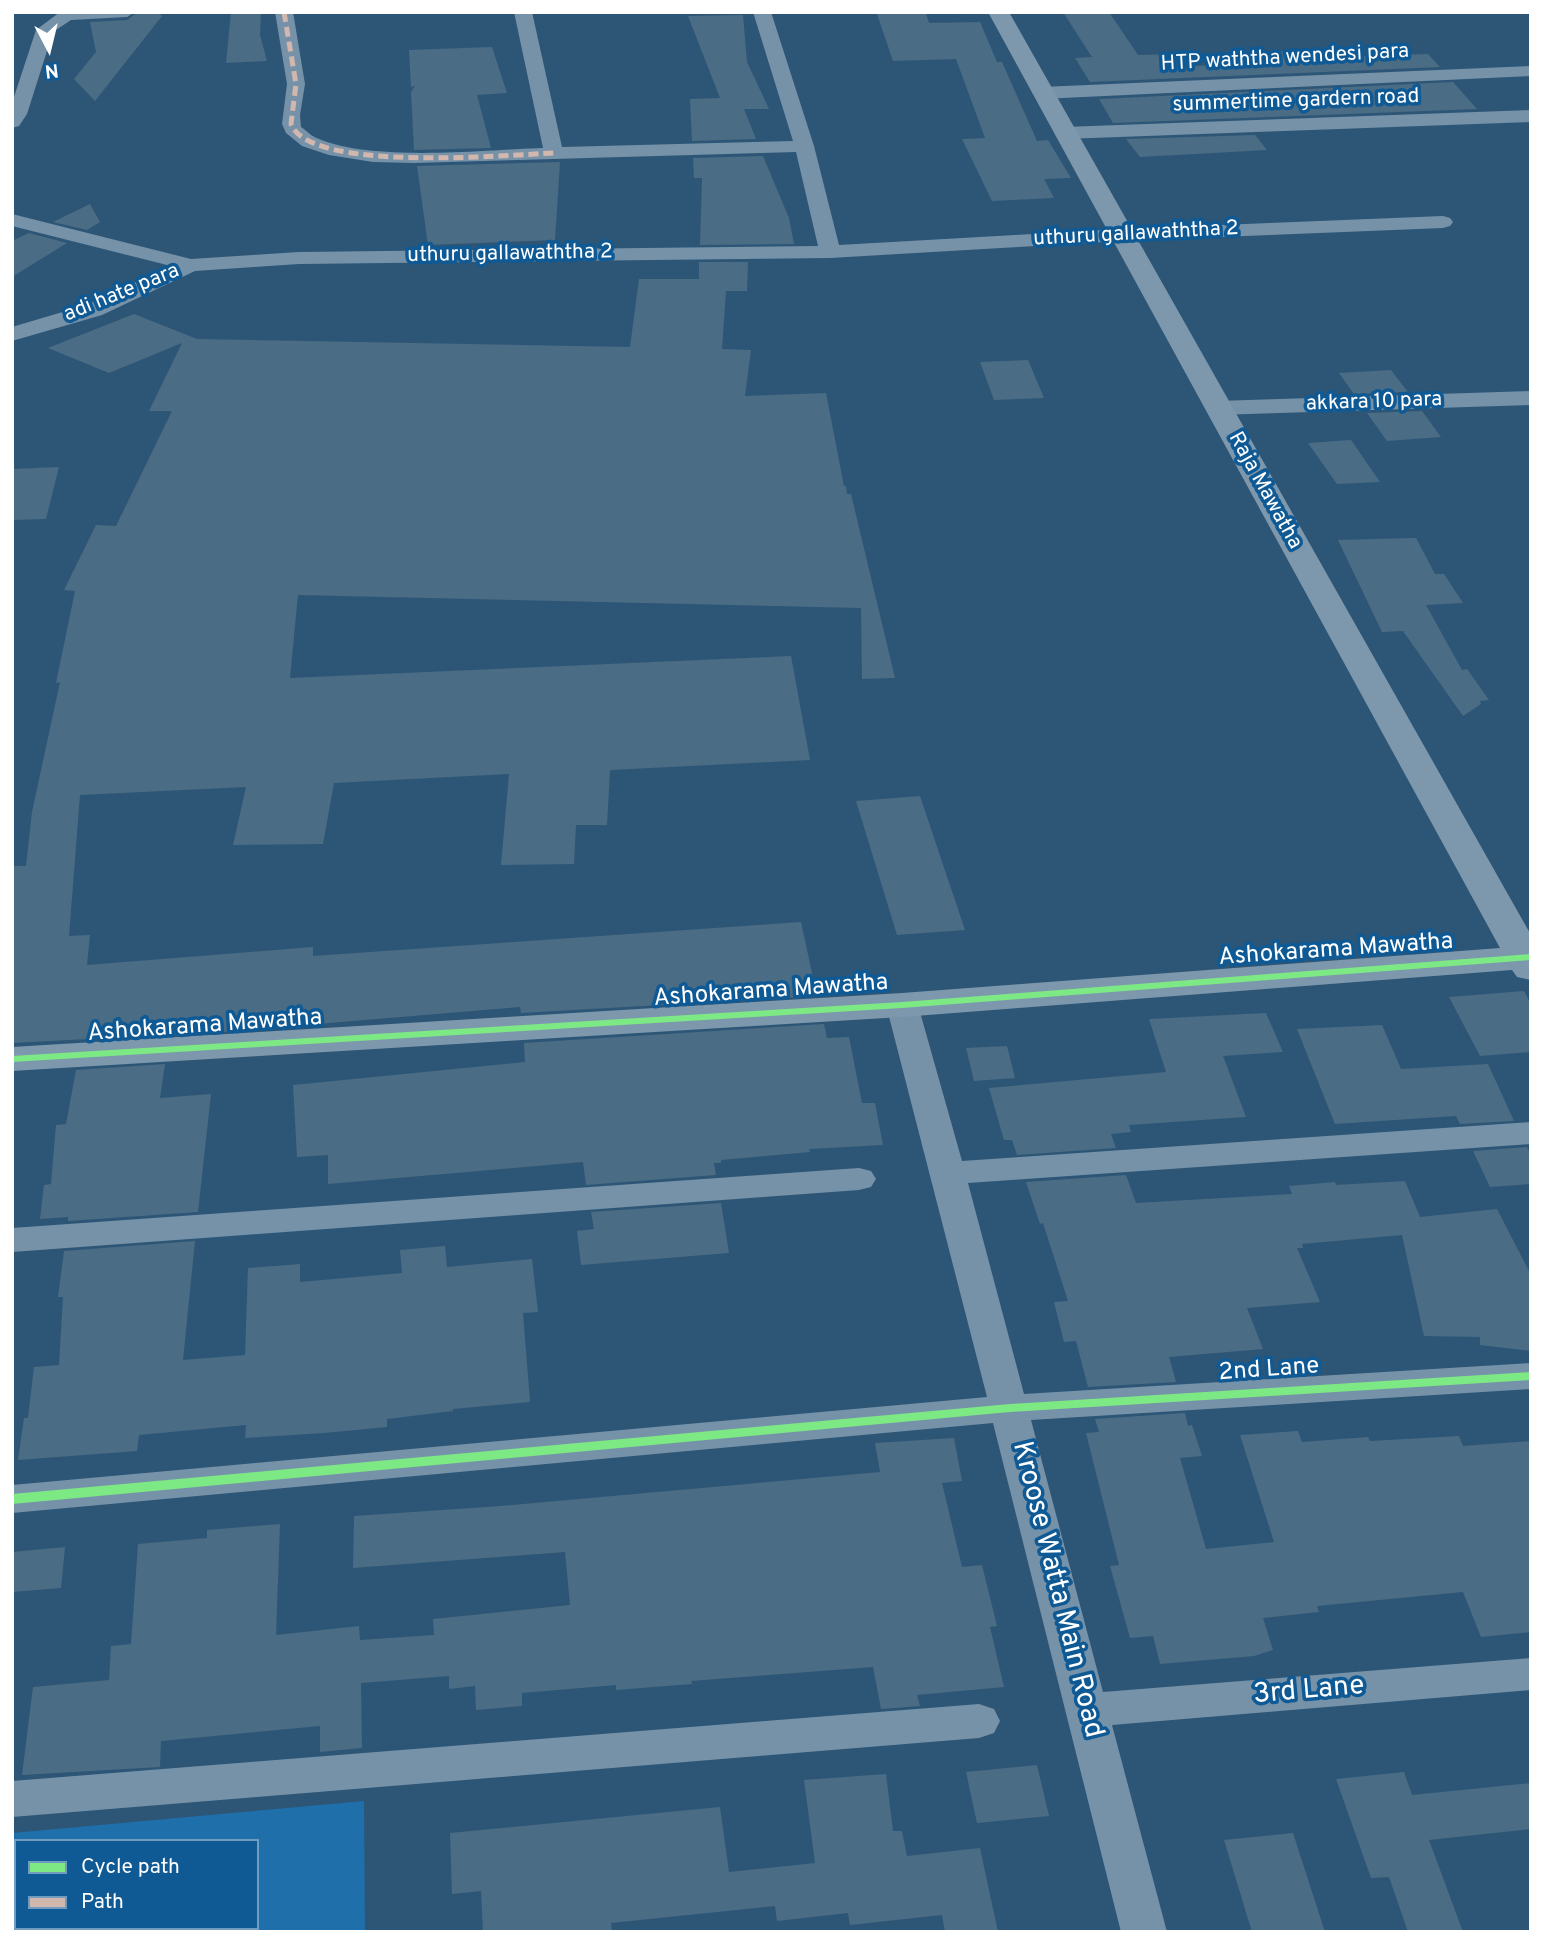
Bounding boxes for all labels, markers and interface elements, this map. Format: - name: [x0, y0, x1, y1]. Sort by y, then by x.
- north arrow: [14, 14, 84, 84]
- street label: HTP waththa wendesi para: [1160, 40, 1410, 78]
- text: N: [43, 57, 60, 83]
- street label: summertime gardern road: [1172, 85, 1420, 119]
- street label: uthuru gallawaththa 2: [1033, 217, 1239, 253]
- street label: uthuru gallawaththa 2: [407, 241, 613, 269]
- street label: adi hate para: [61, 259, 183, 329]
- street label: akkara 10 para: [1305, 388, 1443, 418]
- street label: Raja Mawatha: [1222, 428, 1306, 554]
- street label: Ashokarama Mawatha: [1218, 928, 1454, 974]
- street label: Ashokarama Mawatha: [653, 969, 889, 1015]
- street label: Ashokarama Mawatha: [87, 1004, 323, 1050]
- street label: 2nd Lane: [1218, 1353, 1320, 1389]
- street label: Kroose Watta Main Road: [1003, 1438, 1109, 1742]
- street label: 3rd Lane: [1252, 1670, 1366, 1714]
- legend: [14, 1839, 259, 1930]
- text: Cycle path: [81, 1854, 180, 1881]
- text: Path: [81, 1889, 124, 1916]

